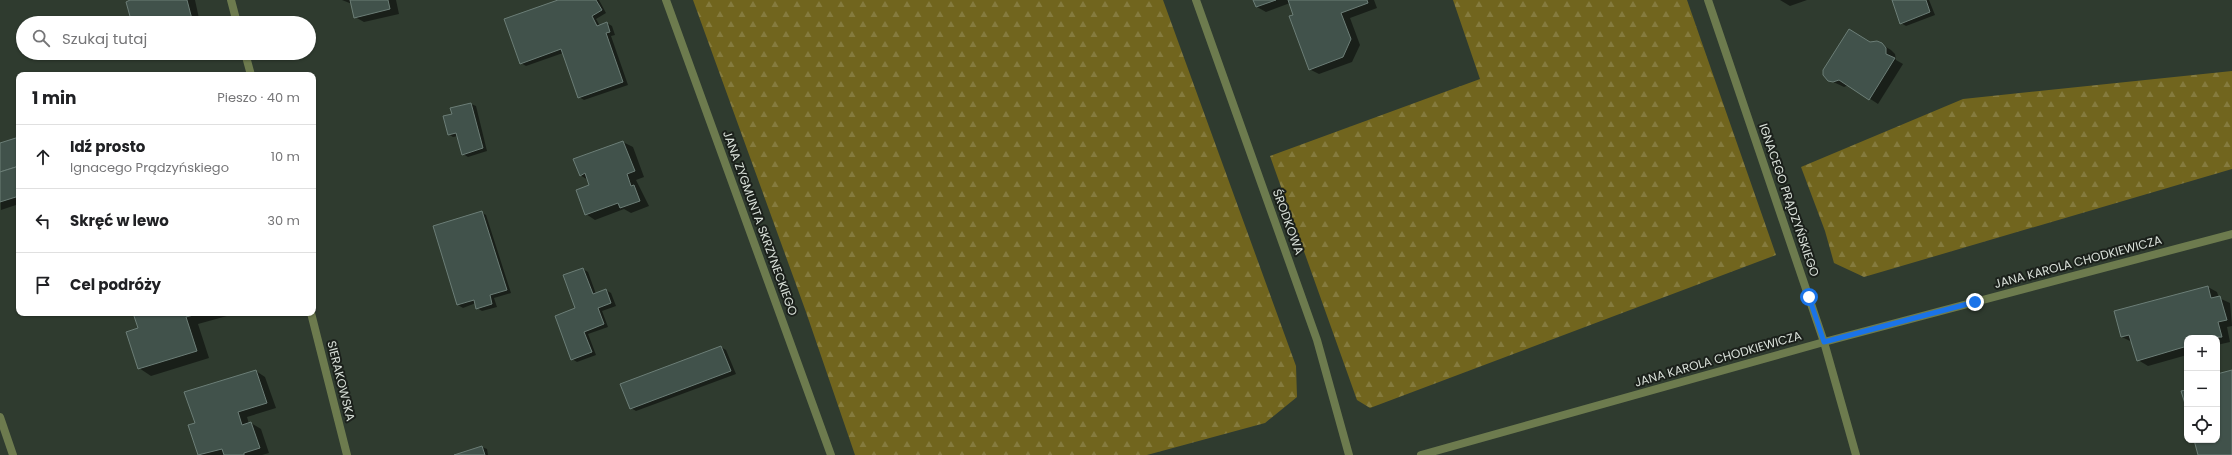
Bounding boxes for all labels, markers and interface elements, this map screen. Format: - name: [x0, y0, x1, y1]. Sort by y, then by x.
- search box: [16, 16, 316, 60]
- icon: search: [30, 27, 52, 49]
- text: Szukaj tutaj: [62, 28, 147, 49]
- text: 1 min: [32, 86, 76, 110]
- text: Pieszo · 40 m: [217, 88, 300, 107]
- street label: IGNACEGO PRĄDZYŃSKIEGO: [1755, 121, 1824, 279]
- street label: JANA ZYGMUNTA SKRZYNECKIEGO: [719, 128, 802, 318]
- text: Idź prosto: [70, 136, 145, 157]
- icon: ahead: [32, 146, 54, 168]
- text: 10 m: [271, 147, 300, 166]
- text: Ignacego Prądzyńskiego: [70, 158, 229, 177]
- street label: ŚRODKOWA: [1269, 187, 1308, 257]
- icon: left: [32, 210, 54, 232]
- text: Skręć w lewo: [70, 210, 169, 231]
- text: 30 m: [267, 211, 300, 230]
- street label: JANA KAROLA CHODKIEWICZA: [1992, 231, 2164, 292]
- icon: arrive: [32, 274, 54, 296]
- text: Cel podróży: [70, 274, 161, 295]
- route start: [1800, 288, 1818, 306]
- route end: [1966, 293, 1984, 311]
- street label: JANA KAROLA CHODKIEWICZA: [1632, 327, 1803, 391]
- map controls: [2184, 335, 2220, 443]
- button: +: [2184, 335, 2220, 371]
- street label: SIERAKOWSKA: [323, 339, 360, 423]
- button: −: [2184, 371, 2220, 407]
- button: locate: [2184, 407, 2220, 443]

